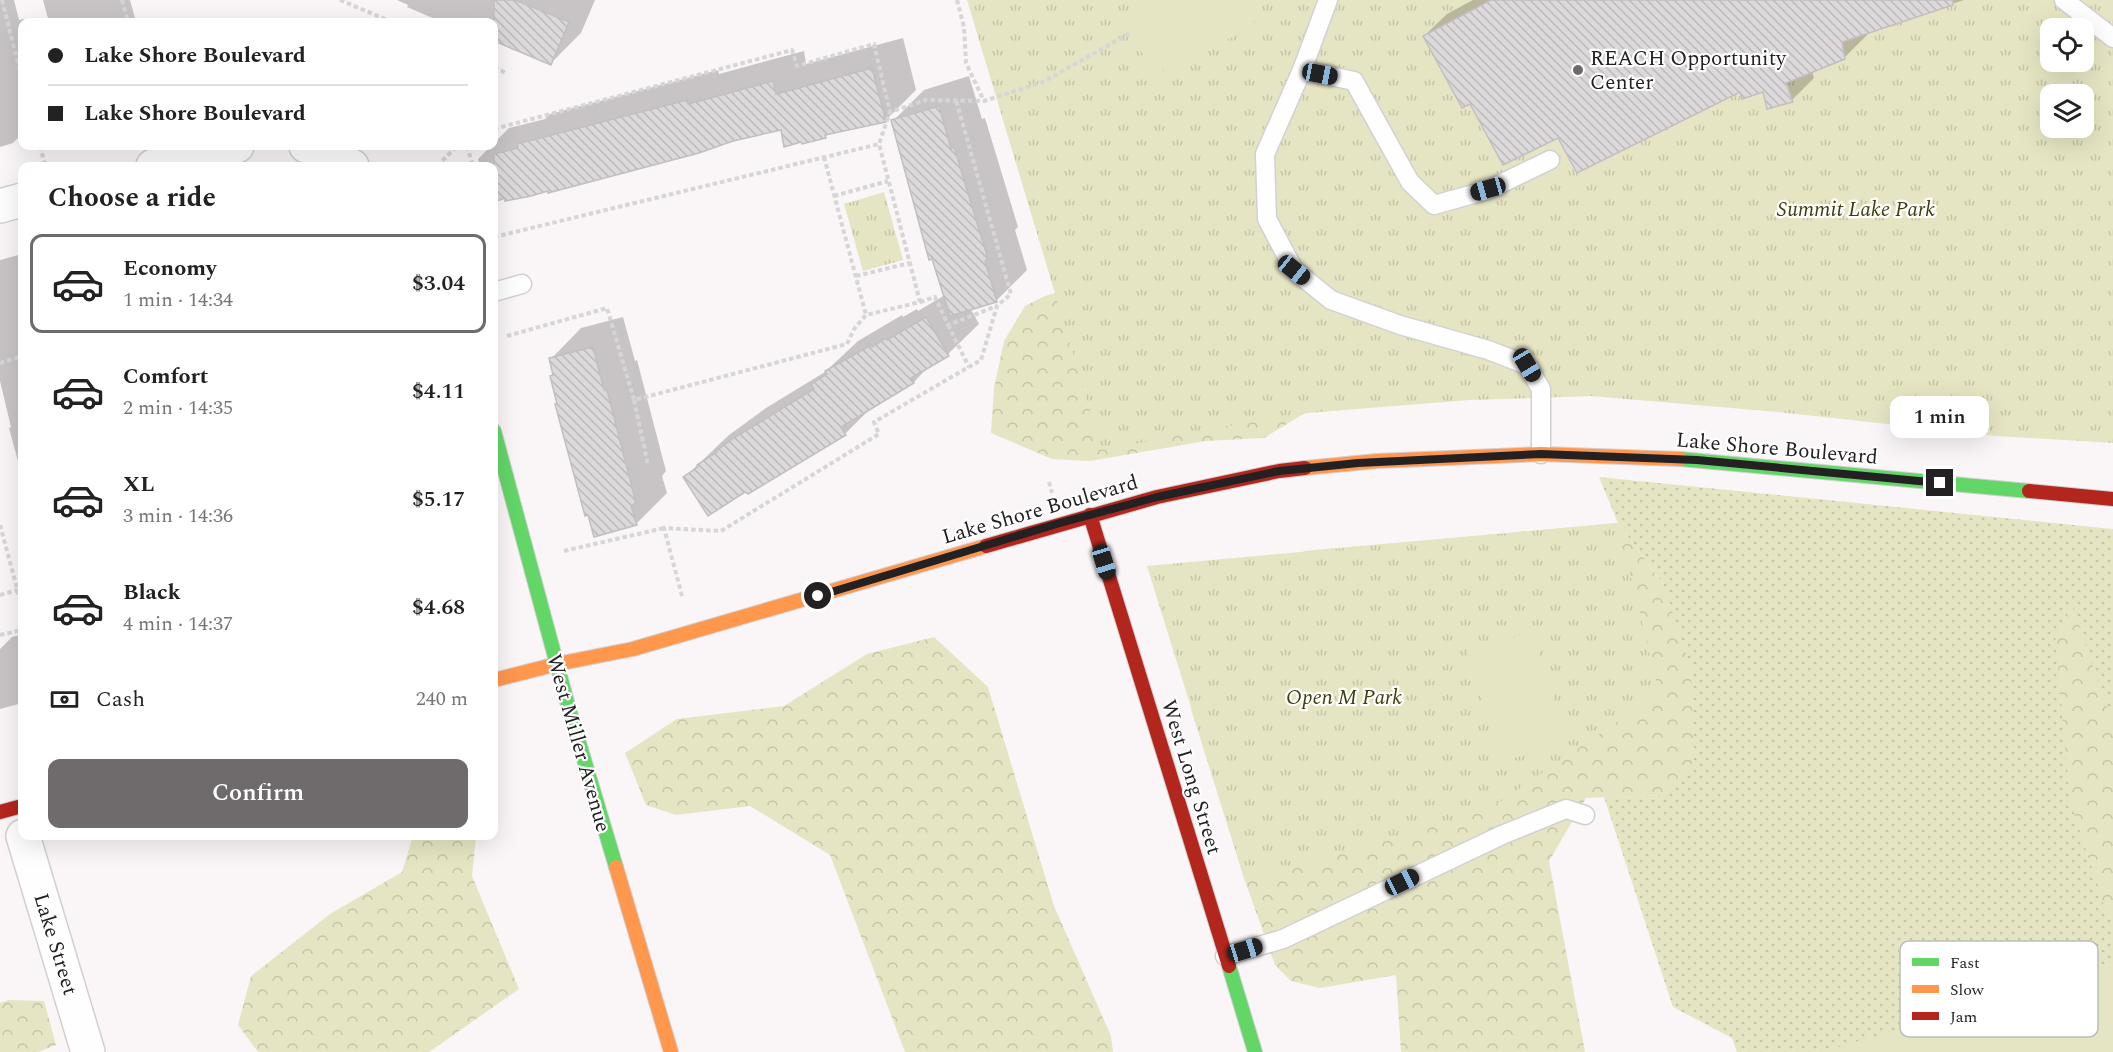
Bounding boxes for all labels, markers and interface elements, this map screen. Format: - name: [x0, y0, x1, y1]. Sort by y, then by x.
- map controls: [2040, 18, 2094, 138]
- button: locate: [2040, 18, 2094, 72]
- text: Lake Shore Boulevard: [84, 39, 306, 72]
- place label: REACH Opportunity Center: [1590, 43, 1787, 99]
- car: [1301, 62, 1339, 86]
- marker: REACH Opportunity Center: [1571, 63, 1585, 77]
- button: layers: [2040, 84, 2094, 138]
- text: Lake Shore Boulevard: [84, 97, 306, 130]
- car: [1468, 175, 1508, 203]
- text: Choose a ride: [48, 177, 216, 219]
- park label: Summit Lake Park: [1777, 194, 1935, 226]
- text: Economy: [123, 252, 216, 285]
- car: [1274, 252, 1314, 288]
- icon: car: [51, 257, 105, 311]
- text: $3.04: [412, 267, 465, 300]
- text: 1 min · 14:34: [123, 285, 233, 315]
- car: [1510, 345, 1544, 385]
- text: Comfort: [123, 360, 208, 393]
- icon: car: [51, 365, 105, 419]
- text: $4.11: [412, 375, 465, 408]
- text: 2 min · 14:35: [123, 393, 233, 423]
- callout: 1 min: [1890, 396, 1990, 438]
- text: 1 min: [1914, 402, 1965, 432]
- street label: Lake Shore Boulevard: [1675, 424, 1879, 474]
- street label: Lake Shore Boulevard: [939, 467, 1142, 553]
- text: XL: [123, 468, 154, 501]
- route end: [1926, 469, 1953, 496]
- icon: car: [51, 473, 105, 527]
- text: $5.17: [412, 483, 465, 516]
- text: 3 min · 14:36: [123, 501, 233, 531]
- car: [1090, 542, 1118, 582]
- text: Black: [123, 576, 181, 609]
- icon: car: [51, 581, 105, 635]
- route start: [804, 582, 831, 609]
- text: $4.68: [412, 591, 465, 624]
- text: 4 min · 14:37: [123, 609, 233, 639]
- street label: West Miller Avenue: [537, 650, 619, 836]
- park label: Open M Park: [1286, 682, 1402, 714]
- icon: cash: [48, 683, 81, 716]
- text: Cash: [96, 683, 145, 716]
- text: 240 m: [416, 684, 468, 714]
- street label: West Long Street: [1152, 696, 1230, 859]
- button: Confirm: [48, 759, 468, 828]
- car: [1382, 866, 1422, 898]
- street label: Lake Street: [24, 889, 86, 999]
- car: [1225, 936, 1265, 964]
- legend: [1900, 941, 2098, 1037]
- text: Fast: [1950, 951, 1980, 975]
- text: Slow: [1950, 978, 1985, 1002]
- text: Jam: [1950, 1005, 1978, 1029]

